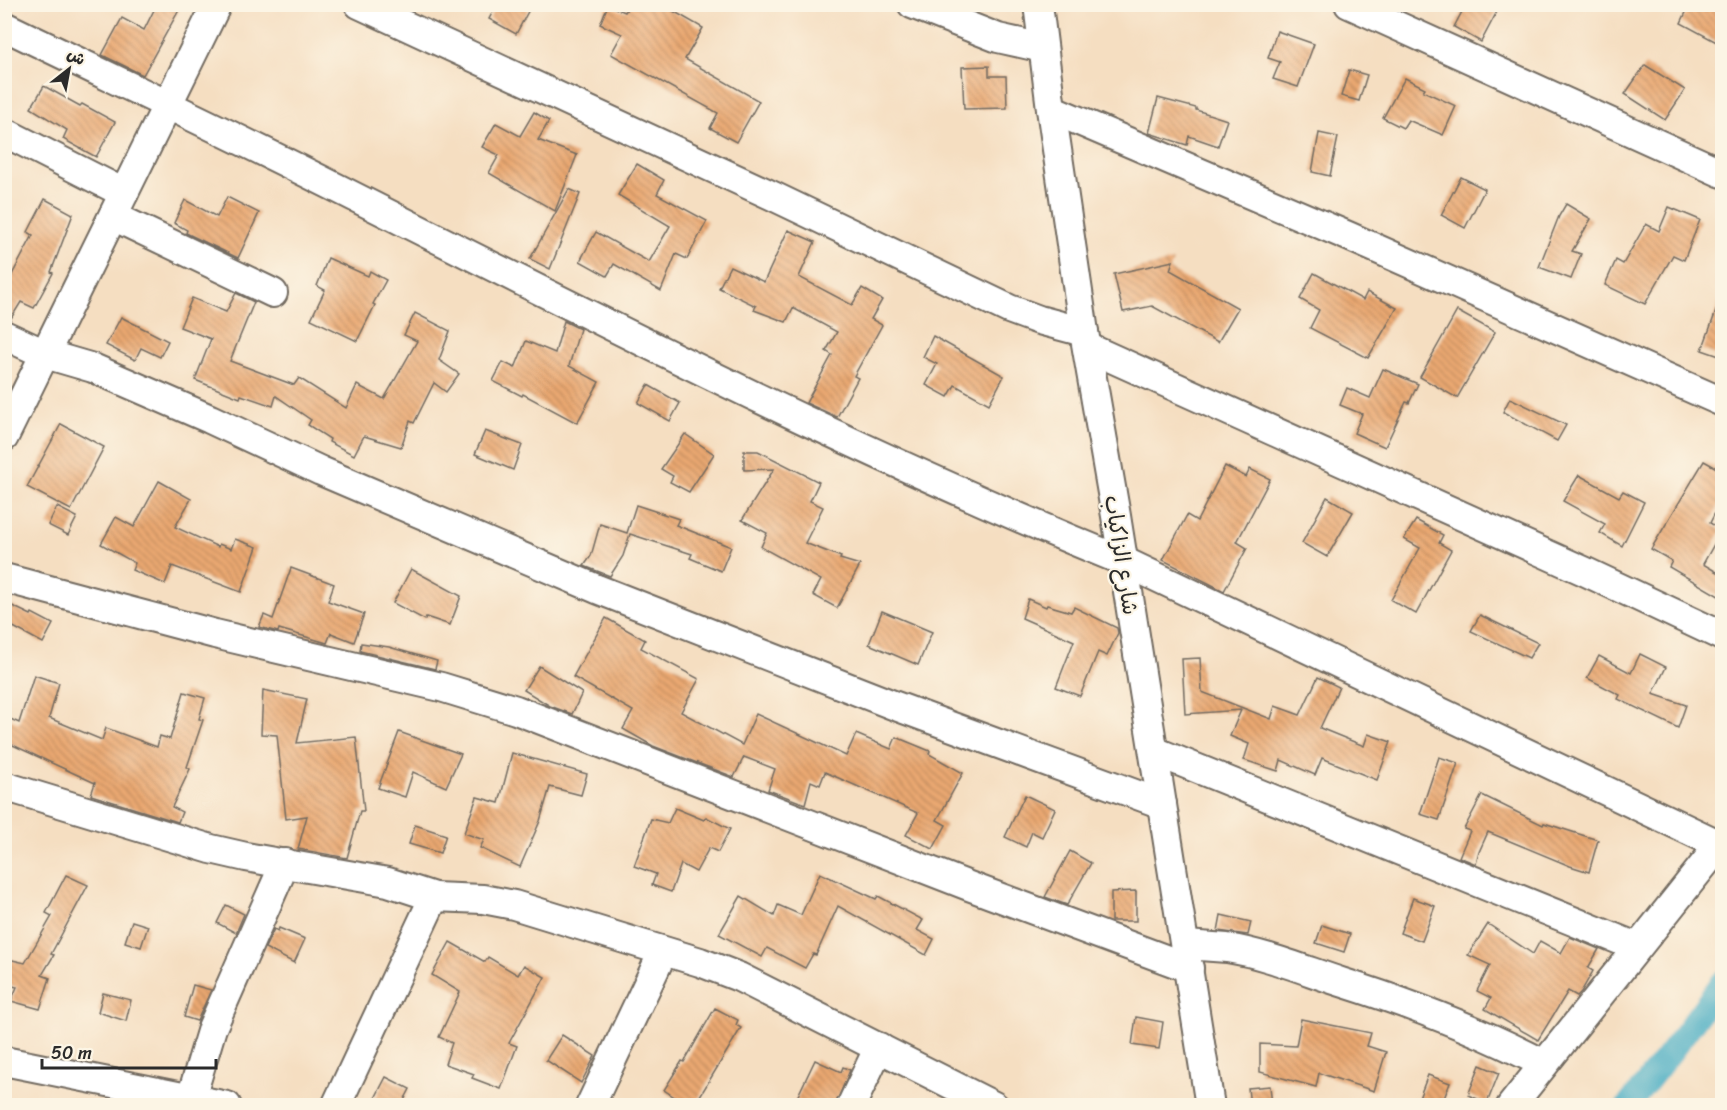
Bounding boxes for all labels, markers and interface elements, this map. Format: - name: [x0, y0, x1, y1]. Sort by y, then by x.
- north arrow: [39, 39, 99, 99]
- text: ش: [61, 40, 91, 74]
- street label: شارع الزاكياب: [1093, 492, 1150, 618]
- scale bar: [42, 1032, 216, 1070]
- text: 50 m: [51, 1037, 92, 1069]

